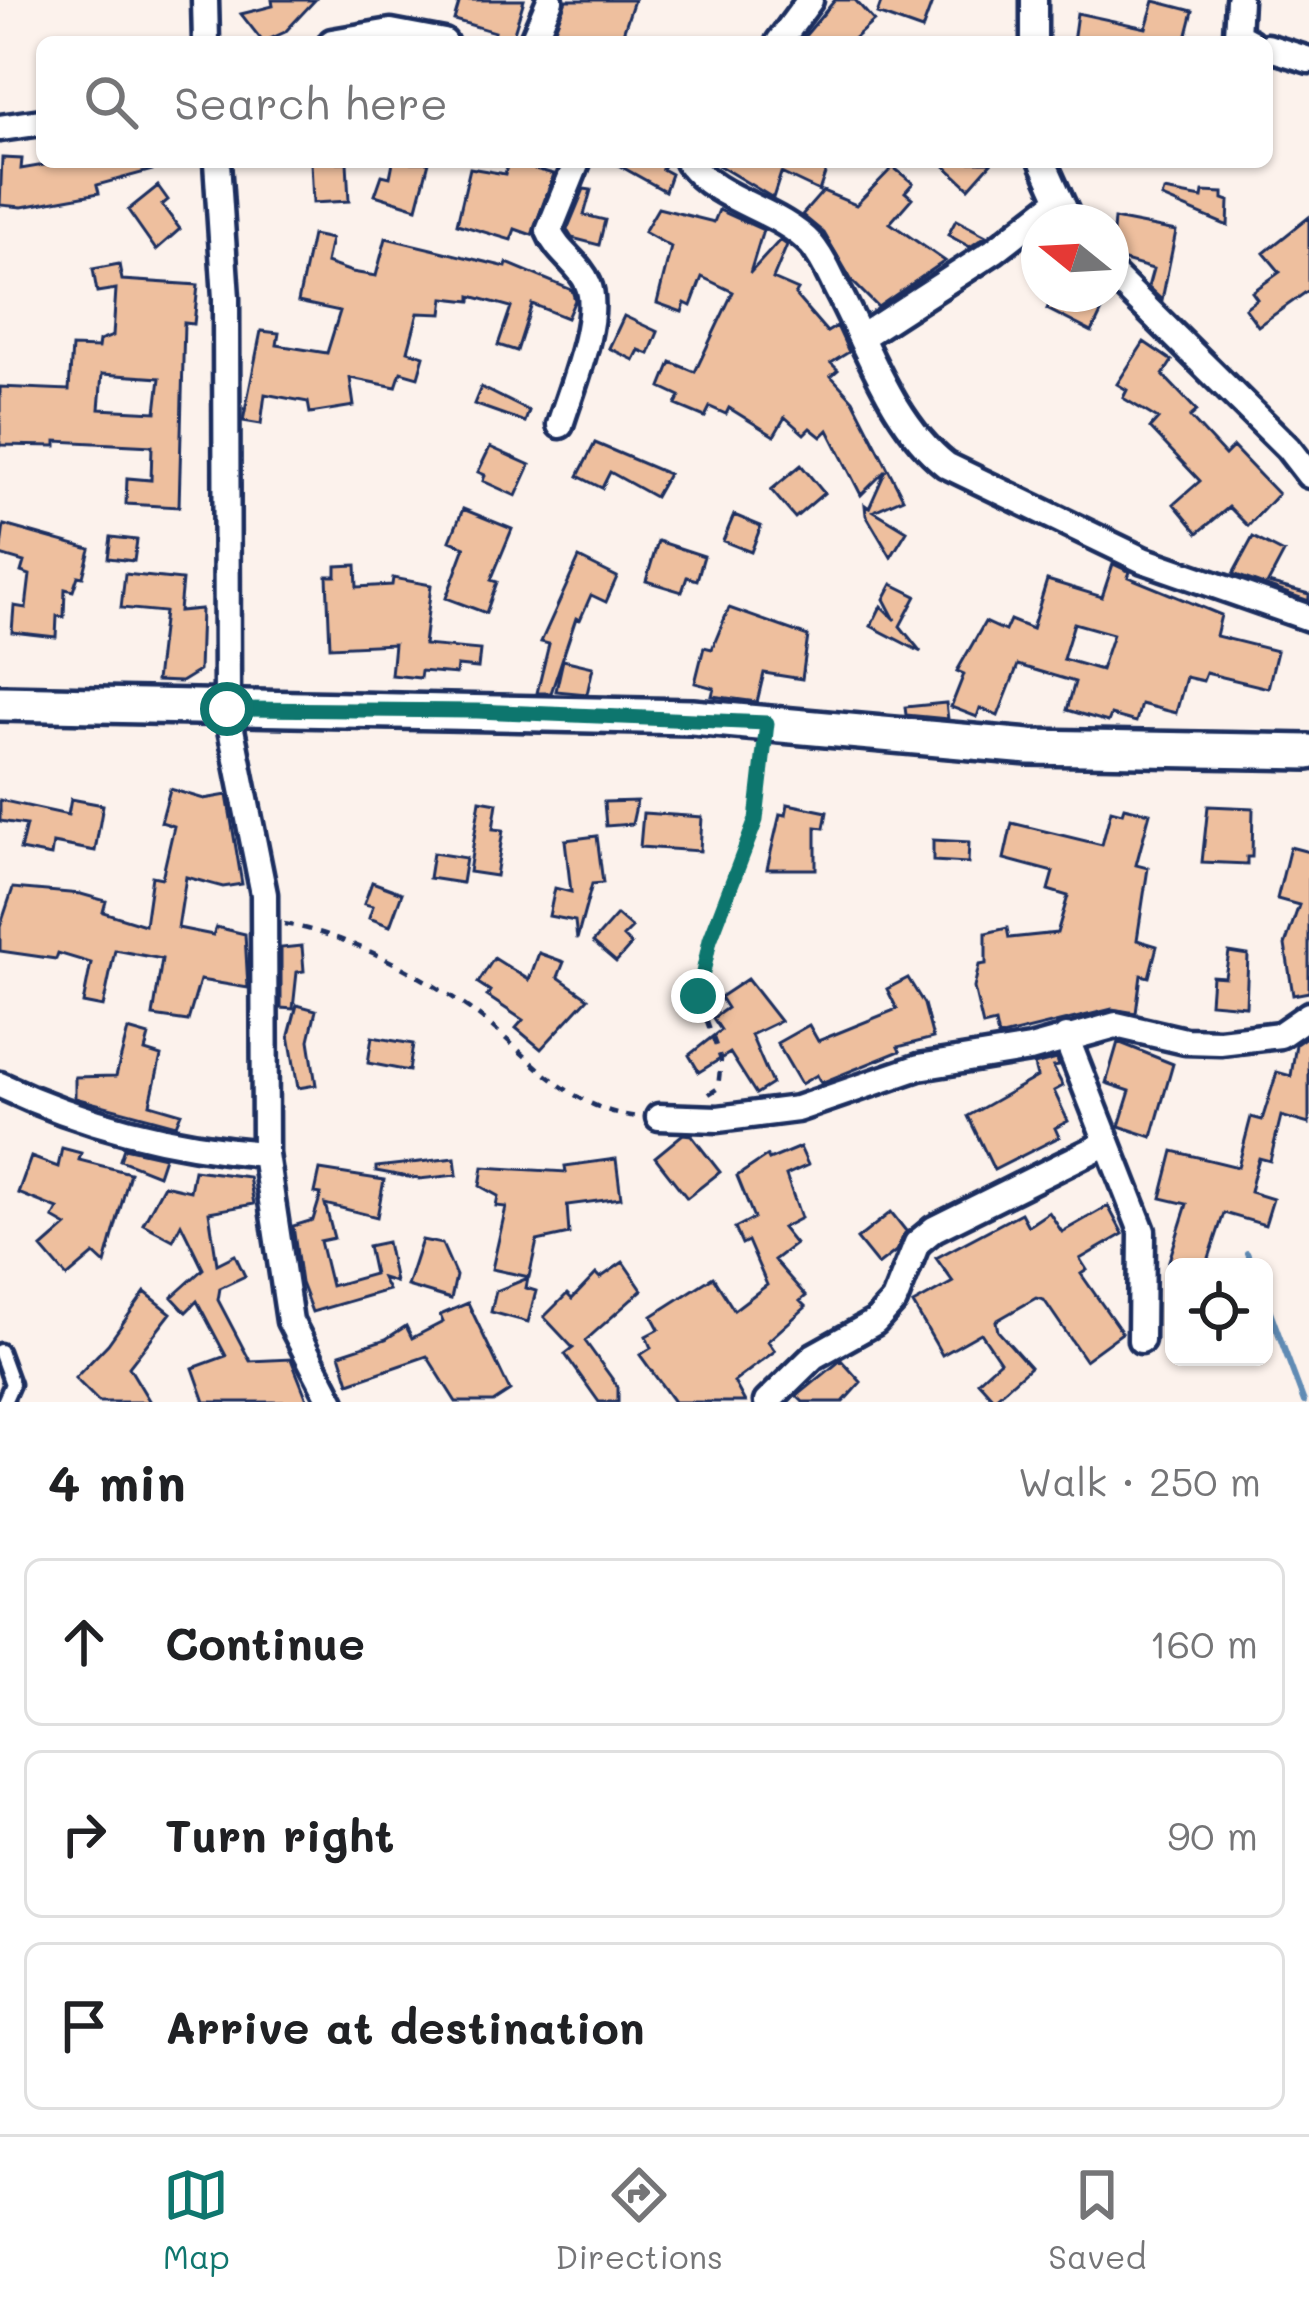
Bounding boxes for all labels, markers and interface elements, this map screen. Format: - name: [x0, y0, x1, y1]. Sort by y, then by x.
- search box: [36, 36, 1273, 168]
- icon: search: [78, 69, 144, 135]
- text: Search here: [174, 73, 448, 131]
- north arrow: [1021, 204, 1129, 312]
- route start: [200, 682, 254, 736]
- route end: [671, 969, 725, 1023]
- map controls: [1165, 1258, 1273, 1366]
- button: locate: [1165, 1258, 1273, 1366]
- text: 4 min: [48, 1447, 186, 1514]
- text: Walk · 250 m: [1018, 1455, 1261, 1506]
- icon: ahead: [51, 1609, 117, 1675]
- text: Continue: [165, 1613, 365, 1671]
- text: 160 m: [1149, 1617, 1258, 1668]
- icon: right: [51, 1801, 117, 1867]
- text: Turn right: [165, 1805, 394, 1863]
- text: 90 m: [1167, 1809, 1258, 1860]
- icon: arrive: [51, 1993, 117, 2059]
- text: Arrive at destination: [165, 1997, 645, 2055]
- tab: Map: [163, 2162, 230, 2277]
- tab: Directions: [555, 2162, 723, 2277]
- tab: Saved: [1048, 2162, 1146, 2277]

